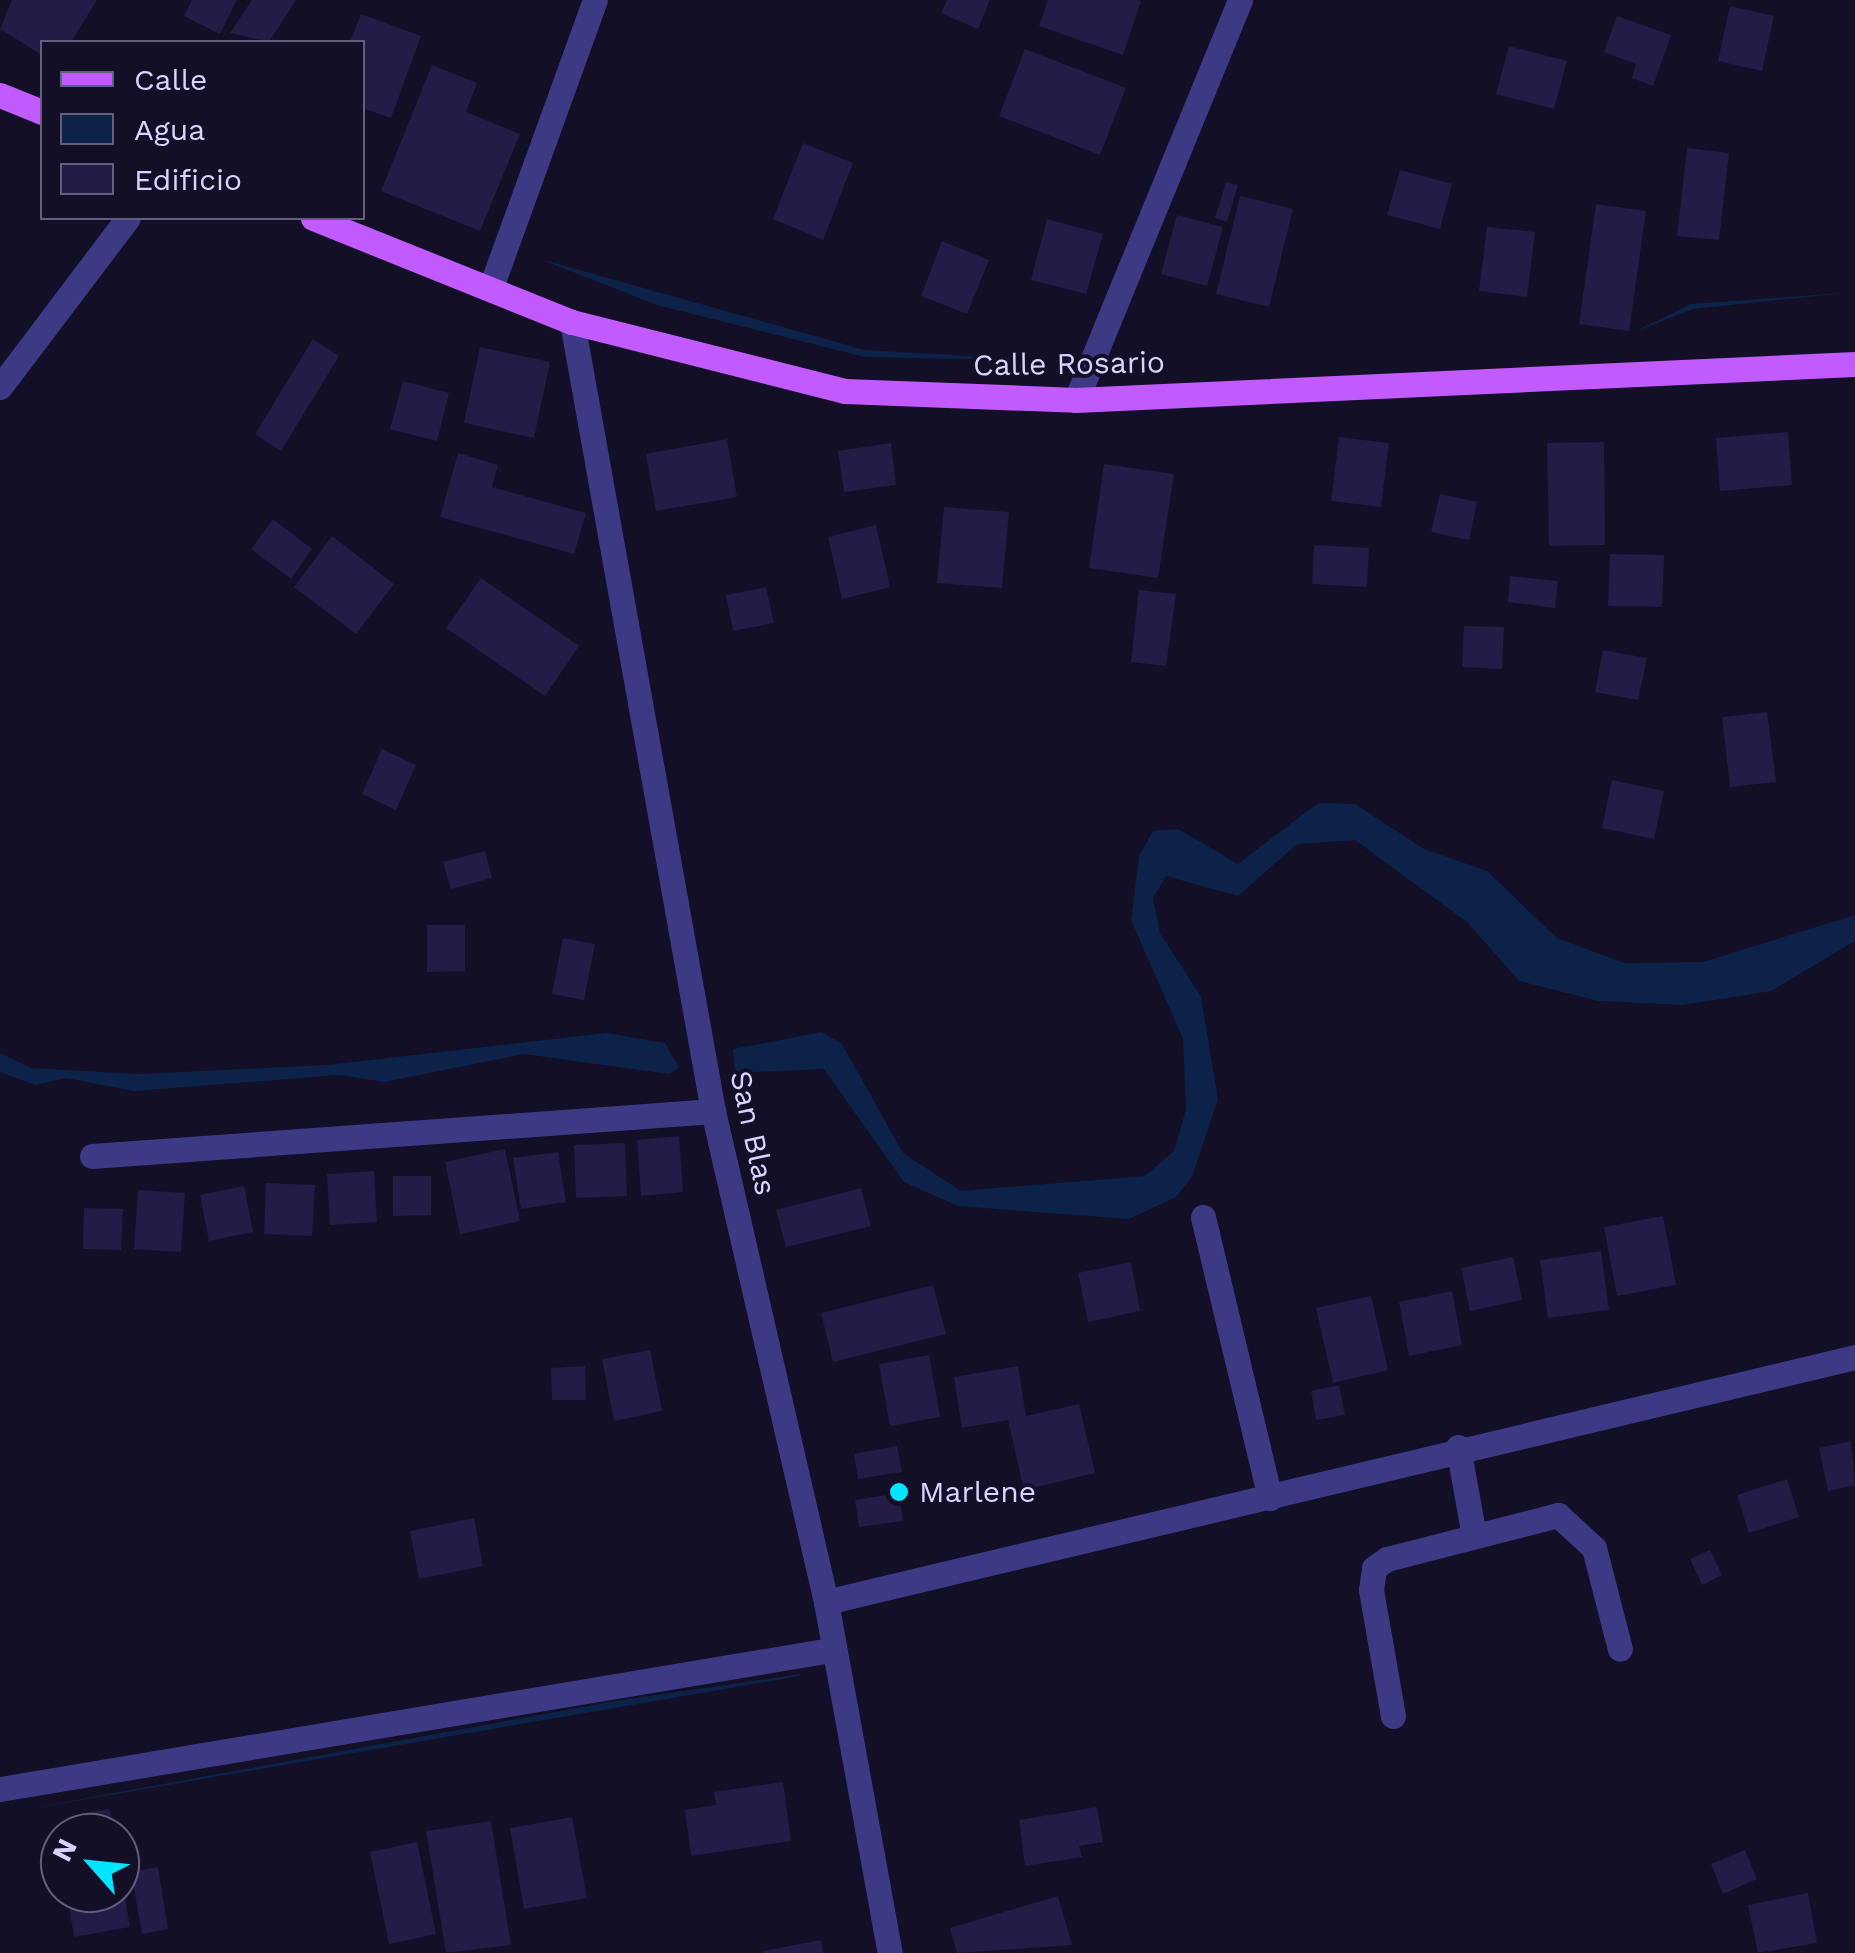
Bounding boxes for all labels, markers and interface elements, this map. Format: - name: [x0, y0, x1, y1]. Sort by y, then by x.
- legend: [40, 40, 365, 220]
- text: Calle: [134, 62, 207, 97]
- text: Agua: [134, 112, 205, 147]
- text: Edificio: [134, 162, 242, 197]
- street label: Calle Rosario: [973, 344, 1165, 384]
- street label: San Blas: [722, 1068, 784, 1198]
- place label: Marlene: [919, 1474, 1036, 1510]
- marker: Marlene: [888, 1481, 910, 1503]
- north arrow: [40, 1813, 140, 1913]
- text: N: [45, 1833, 84, 1867]

